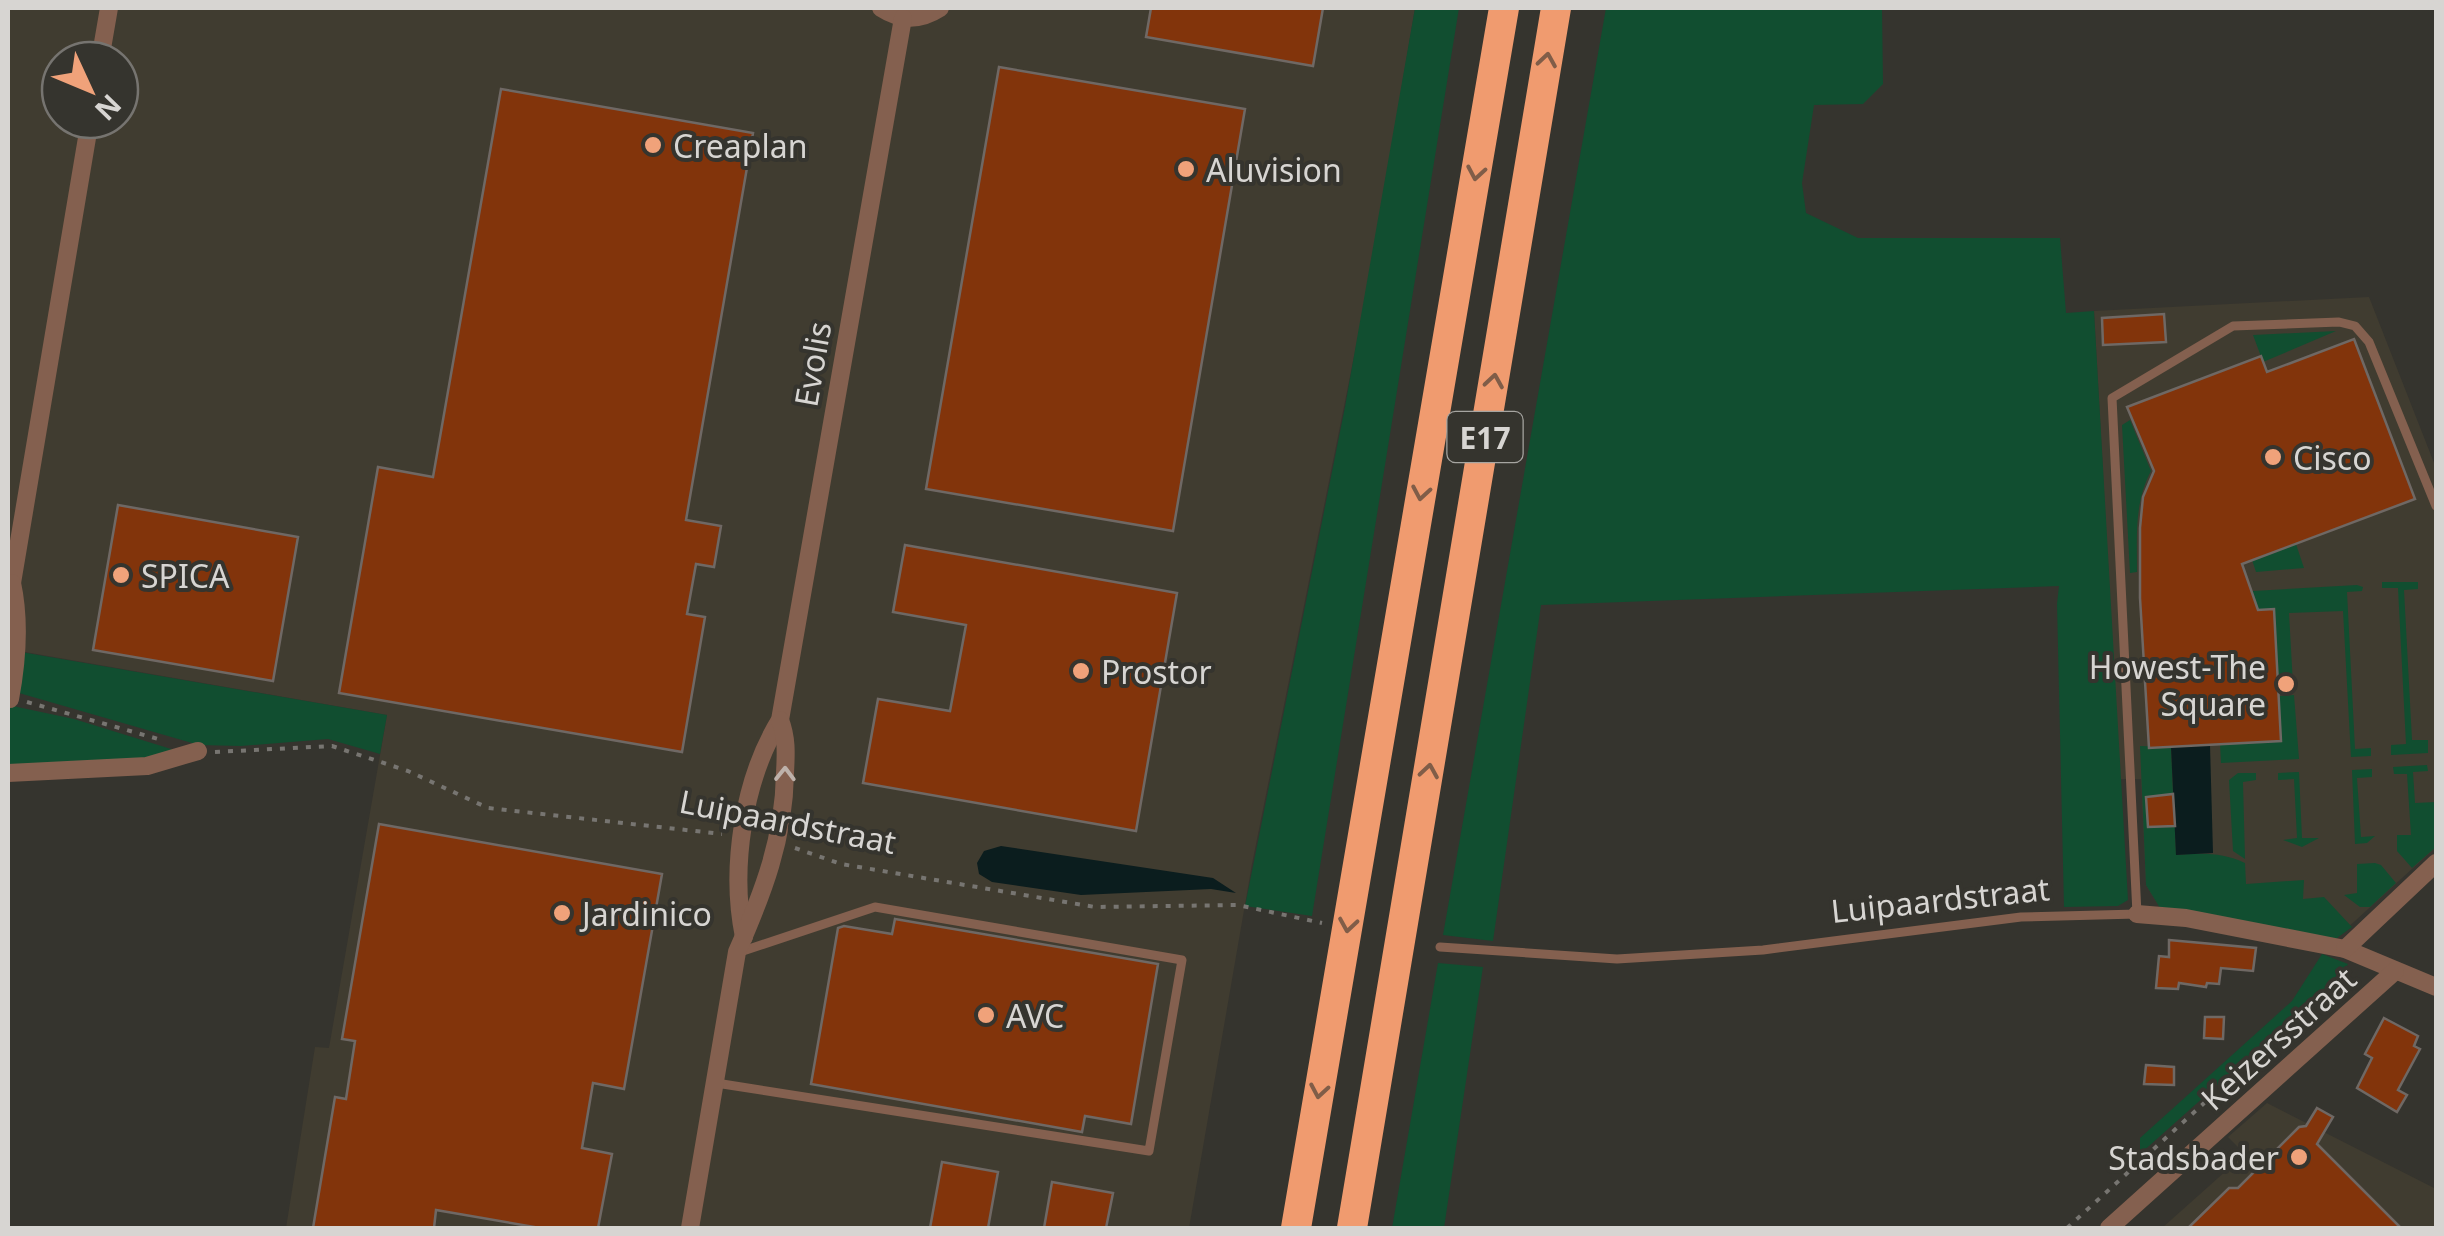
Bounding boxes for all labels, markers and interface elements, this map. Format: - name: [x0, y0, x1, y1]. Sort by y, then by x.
- north arrow: [40, 40, 140, 140]
- one-way arrow: [1536, 52, 1557, 69]
- text: N: [87, 87, 130, 129]
- place label: Creaplan: [673, 124, 807, 167]
- marker: Creaplan: [642, 134, 664, 156]
- place label: Aluvision: [1206, 148, 1342, 191]
- marker: Aluvision: [1175, 158, 1197, 180]
- one-way arrow: [1466, 164, 1487, 181]
- street label: Evolis: [783, 318, 841, 410]
- one-way arrow: [1483, 373, 1504, 389]
- road number: E17: [1448, 412, 1522, 462]
- place label: Cisco: [2293, 436, 2372, 479]
- marker: Cisco: [2262, 446, 2284, 468]
- one-way arrow: [1411, 485, 1432, 501]
- place label: SPICA: [141, 554, 230, 597]
- marker: SPICA: [110, 564, 132, 586]
- place label: Howest-The Square: [2089, 645, 2266, 725]
- place label: Prostor: [1101, 650, 1212, 693]
- marker: Prostor: [1070, 660, 1092, 682]
- marker: Howest-The Square: [2275, 673, 2297, 695]
- one-way arrow: [1418, 762, 1439, 779]
- one-way arrow: [775, 766, 796, 782]
- street label: Luipaardstraat: [676, 779, 900, 863]
- street label: Luipaardstraat: [1829, 866, 2051, 932]
- place label: Jardinico: [579, 892, 712, 935]
- marker: Jardinico: [551, 902, 573, 924]
- one-way arrow: [1338, 917, 1359, 933]
- street label: Keizersstraat: [2191, 957, 2365, 1119]
- place label: AVC: [1006, 994, 1064, 1037]
- marker: AVC: [975, 1004, 997, 1026]
- one-way arrow: [1309, 1083, 1330, 1099]
- place label: Stadsbader: [2108, 1136, 2279, 1179]
- marker: Stadsbader: [2288, 1146, 2310, 1168]

